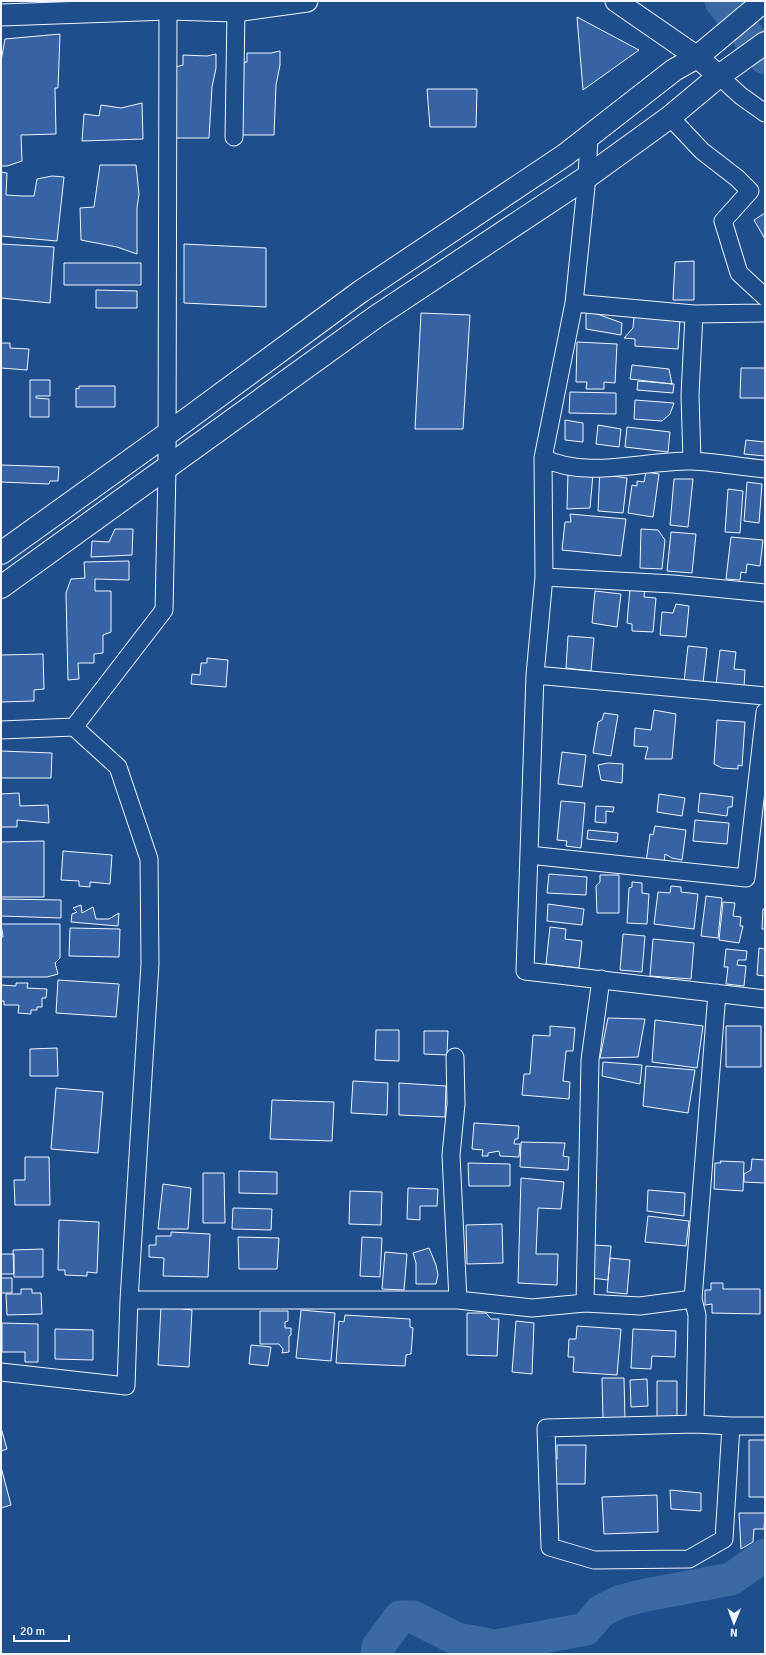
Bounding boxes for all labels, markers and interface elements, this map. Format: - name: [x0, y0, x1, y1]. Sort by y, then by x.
- north arrow: [714, 1603, 754, 1643]
- scale bar: [14, 1617, 69, 1643]
- text: 20 m: [20, 1624, 45, 1639]
- text: N: [730, 1626, 738, 1639]

